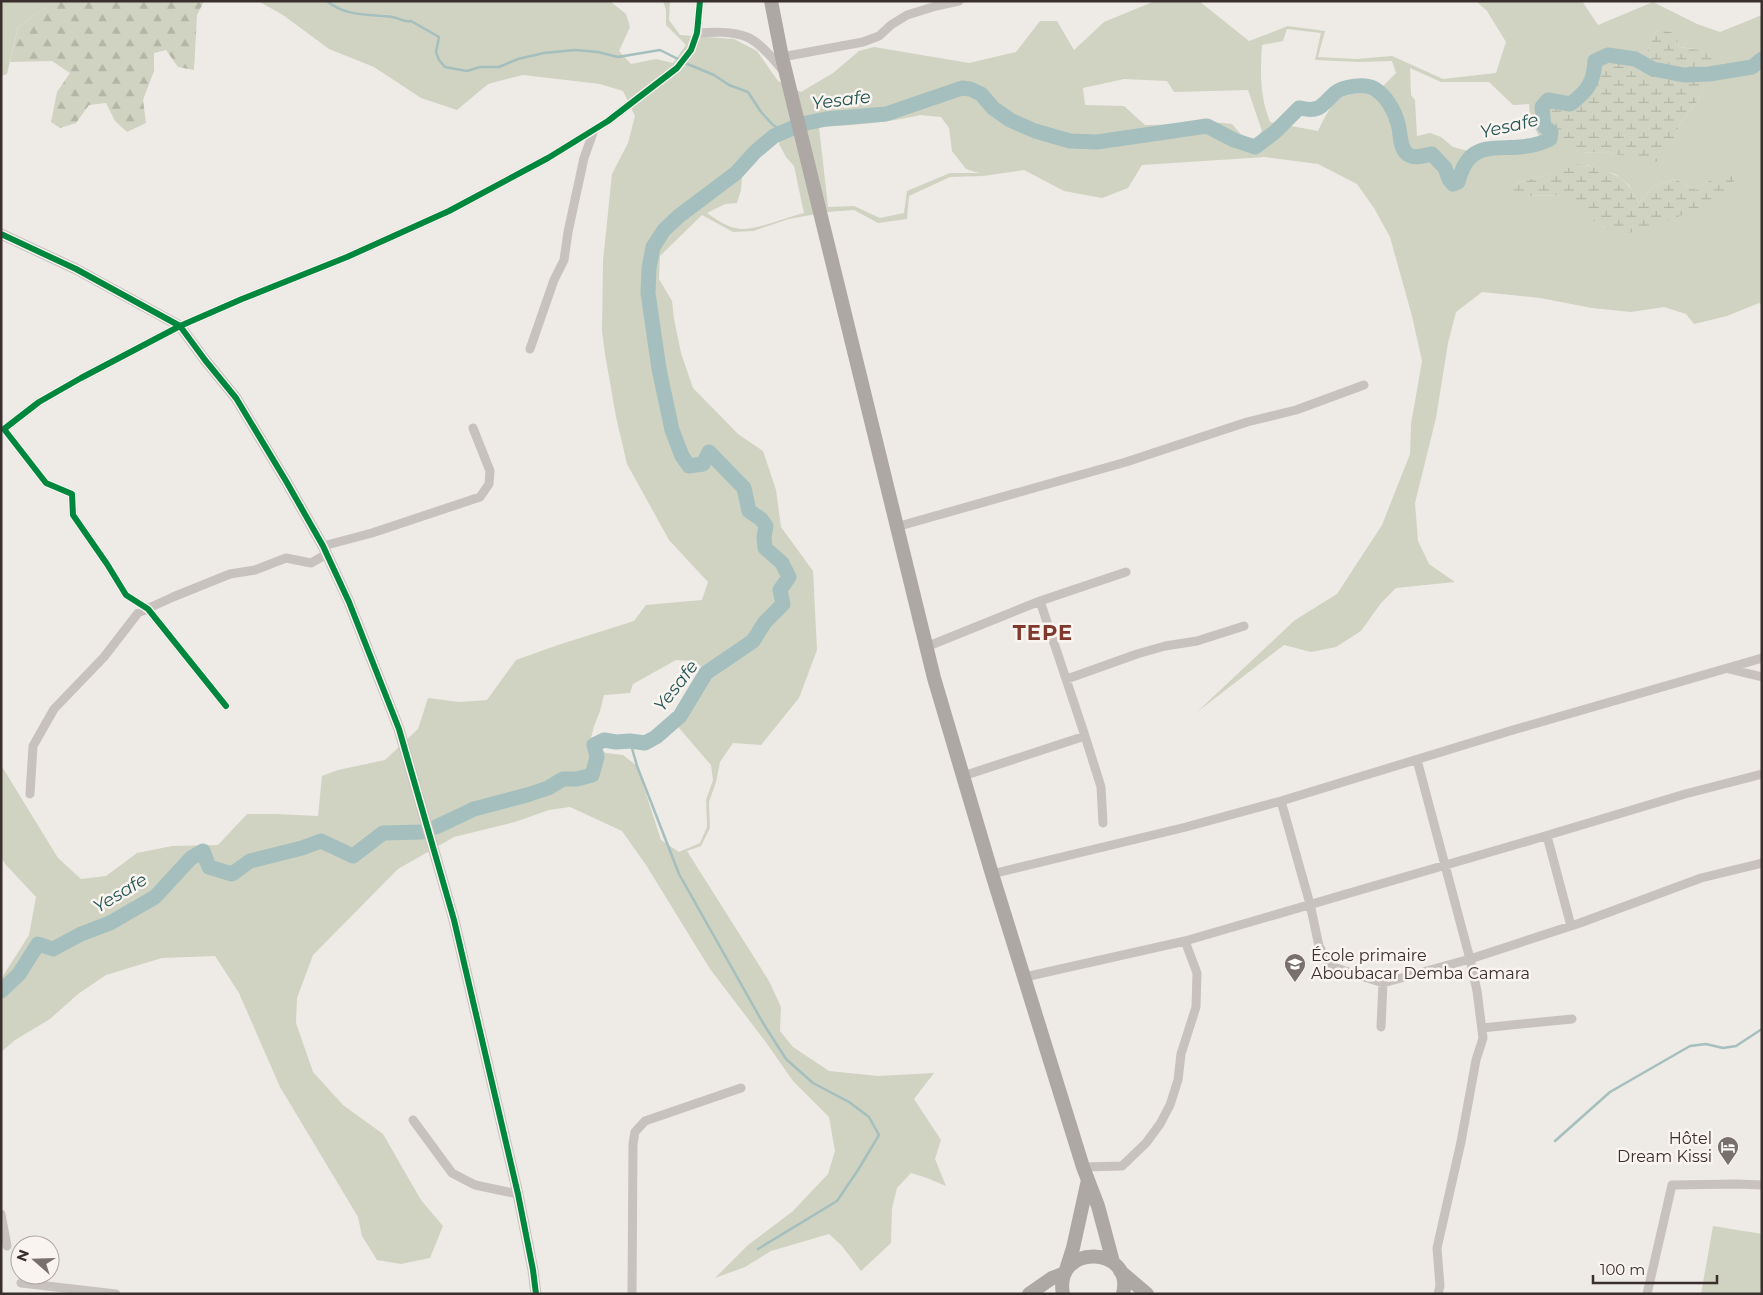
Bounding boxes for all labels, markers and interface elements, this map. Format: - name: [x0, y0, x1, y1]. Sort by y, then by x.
- water label: Yesafe: [810, 85, 872, 115]
- water label: Yesafe: [1478, 109, 1541, 143]
- district label: TEPE: [1013, 620, 1073, 645]
- water label: Yesafe: [649, 656, 703, 716]
- water label: Yesafe: [89, 868, 151, 918]
- place label: École primaire Aboubacar Demba Camara: [1311, 946, 1530, 983]
- school or university icon: École primaire Aboubacar Demba Camara: [1283, 952, 1307, 983]
- place label: Hôtel Dream Kissi: [1617, 1129, 1712, 1166]
- hotel icon: Hôtel Dream Kissi: [1716, 1135, 1740, 1166]
- north arrow: [10, 1235, 60, 1285]
- text: N: [12, 1247, 33, 1264]
- scale bar: [1593, 1252, 1717, 1284]
- text: 100 m: [1600, 1260, 1645, 1279]

